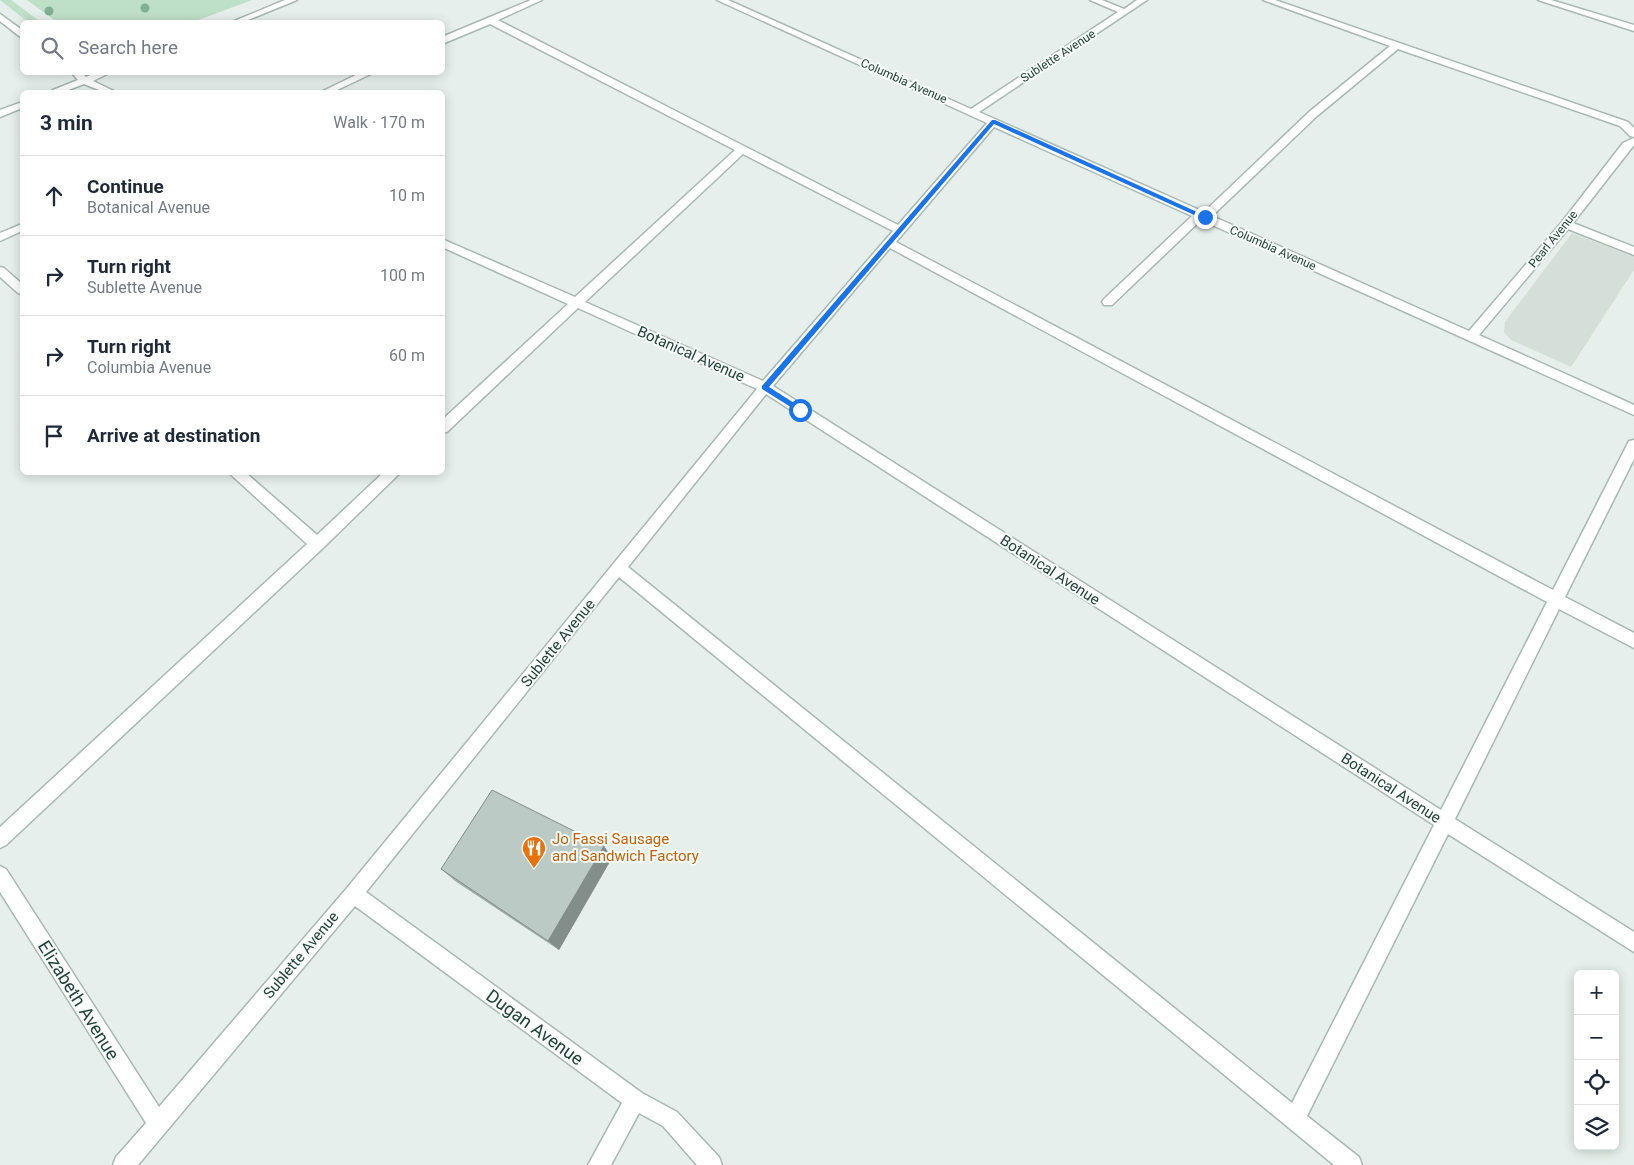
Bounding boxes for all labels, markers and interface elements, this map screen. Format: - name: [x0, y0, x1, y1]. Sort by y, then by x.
- search box: [20, 20, 445, 75]
- street label: Sublette Avenue: [1018, 27, 1098, 85]
- icon: search: [38, 34, 66, 62]
- text: Search here: [78, 36, 178, 59]
- street label: Columbia Avenue: [859, 56, 949, 106]
- text: 3 min: [40, 111, 93, 135]
- text: Walk · 170 m: [333, 113, 425, 132]
- text: Continue: [87, 175, 164, 198]
- icon: ahead: [40, 182, 68, 210]
- text: 10 m: [389, 186, 425, 205]
- text: Botanical Avenue: [87, 198, 210, 217]
- route end: [1194, 206, 1217, 229]
- street label: Pearl Avenue: [1526, 208, 1580, 270]
- street label: Columbia Avenue: [1228, 223, 1318, 273]
- text: Turn right: [87, 255, 171, 278]
- icon: right: [40, 262, 68, 290]
- text: 100 m: [380, 266, 425, 285]
- text: Sublette Avenue: [87, 278, 202, 297]
- street label: Botanical Avenue: [635, 322, 747, 386]
- text: Turn right: [87, 335, 171, 358]
- icon: right: [40, 342, 68, 370]
- text: 60 m: [389, 346, 425, 365]
- text: Columbia Avenue: [87, 358, 211, 377]
- route start: [789, 399, 812, 422]
- icon: arrive: [40, 422, 68, 450]
- text: Arrive at destination: [87, 424, 260, 447]
- street label: Botanical Avenue: [997, 531, 1103, 609]
- street label: Sublette Avenue: [517, 595, 599, 691]
- street label: Botanical Avenue: [1338, 749, 1444, 827]
- place label: Jo Fassi Sausage and Sandwich Factory: [552, 830, 699, 865]
- restaurant icon: Jo Fassi Sausage and Sandwich Factory: [521, 835, 547, 869]
- street label: Sublette Avenue: [259, 908, 343, 1002]
- street label: Elizabeth Avenue: [34, 937, 124, 1063]
- map controls: [1574, 970, 1619, 1150]
- button: +: [1574, 970, 1619, 1015]
- street label: Dugan Avenue: [482, 985, 588, 1069]
- button: −: [1574, 1015, 1619, 1060]
- button: locate: [1574, 1060, 1619, 1105]
- button: layers: [1574, 1105, 1619, 1150]

